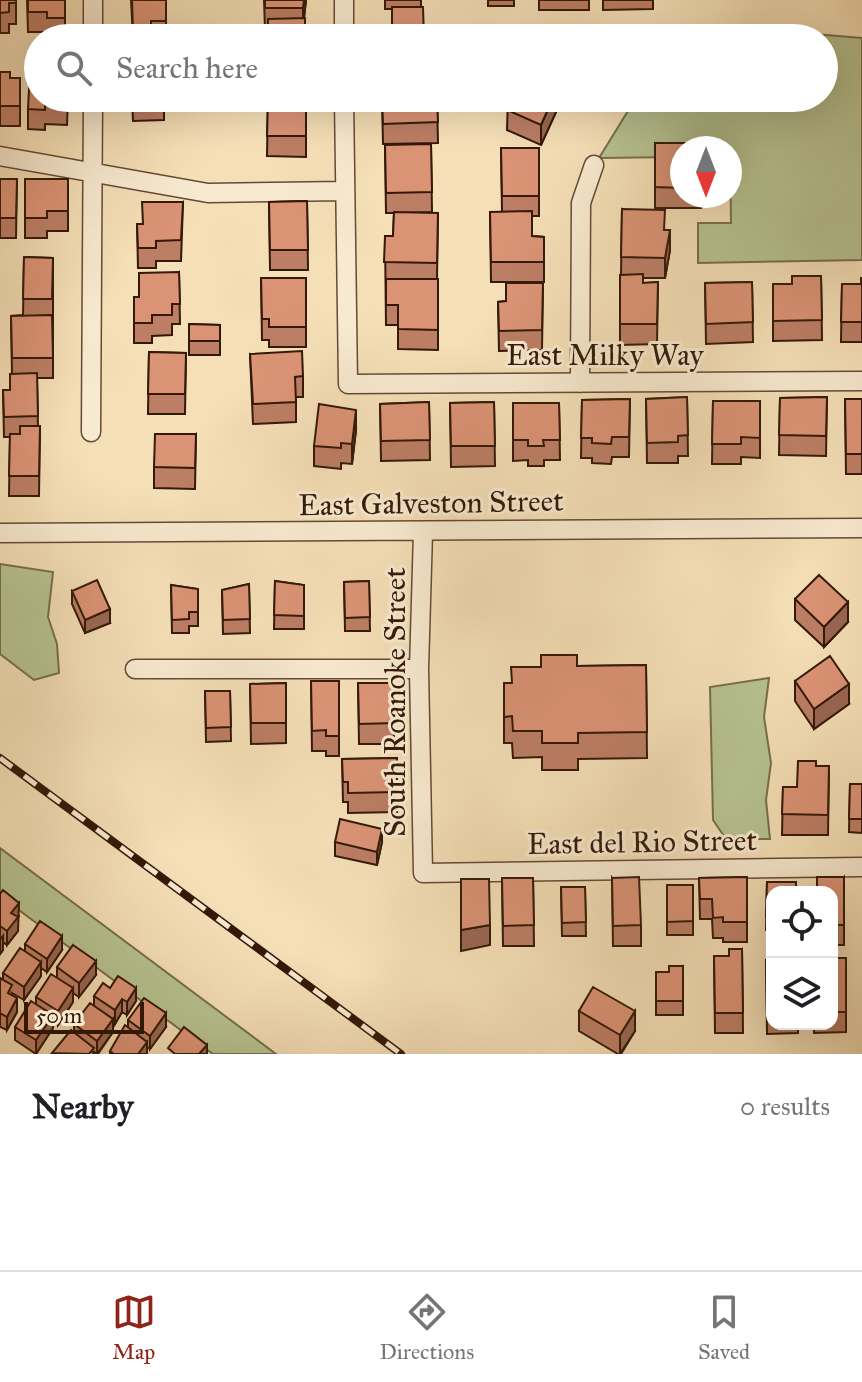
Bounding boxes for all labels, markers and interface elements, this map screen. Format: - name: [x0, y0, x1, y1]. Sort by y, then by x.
- search box: [24, 24, 838, 112]
- icon: search: [52, 46, 96, 90]
- text: Search here: [116, 50, 258, 86]
- north arrow: [670, 136, 742, 208]
- street label: East Milky Way: [506, 337, 705, 373]
- street label: East Galveston Street: [298, 483, 564, 523]
- street label: South Roanoke Street: [377, 567, 413, 837]
- street label: East del Rio Street: [527, 822, 758, 862]
- map controls: [766, 886, 838, 1030]
- button: locate: [766, 886, 838, 958]
- button: layers: [766, 958, 838, 1030]
- scale bar: [24, 998, 144, 1034]
- text: 50 m: [36, 1002, 82, 1029]
- text: Nearby: [32, 1086, 134, 1127]
- text: 0 results: [740, 1090, 830, 1122]
- tab: Map: [112, 1290, 156, 1365]
- tab: Directions: [379, 1290, 474, 1365]
- tab: Saved: [698, 1290, 750, 1365]

